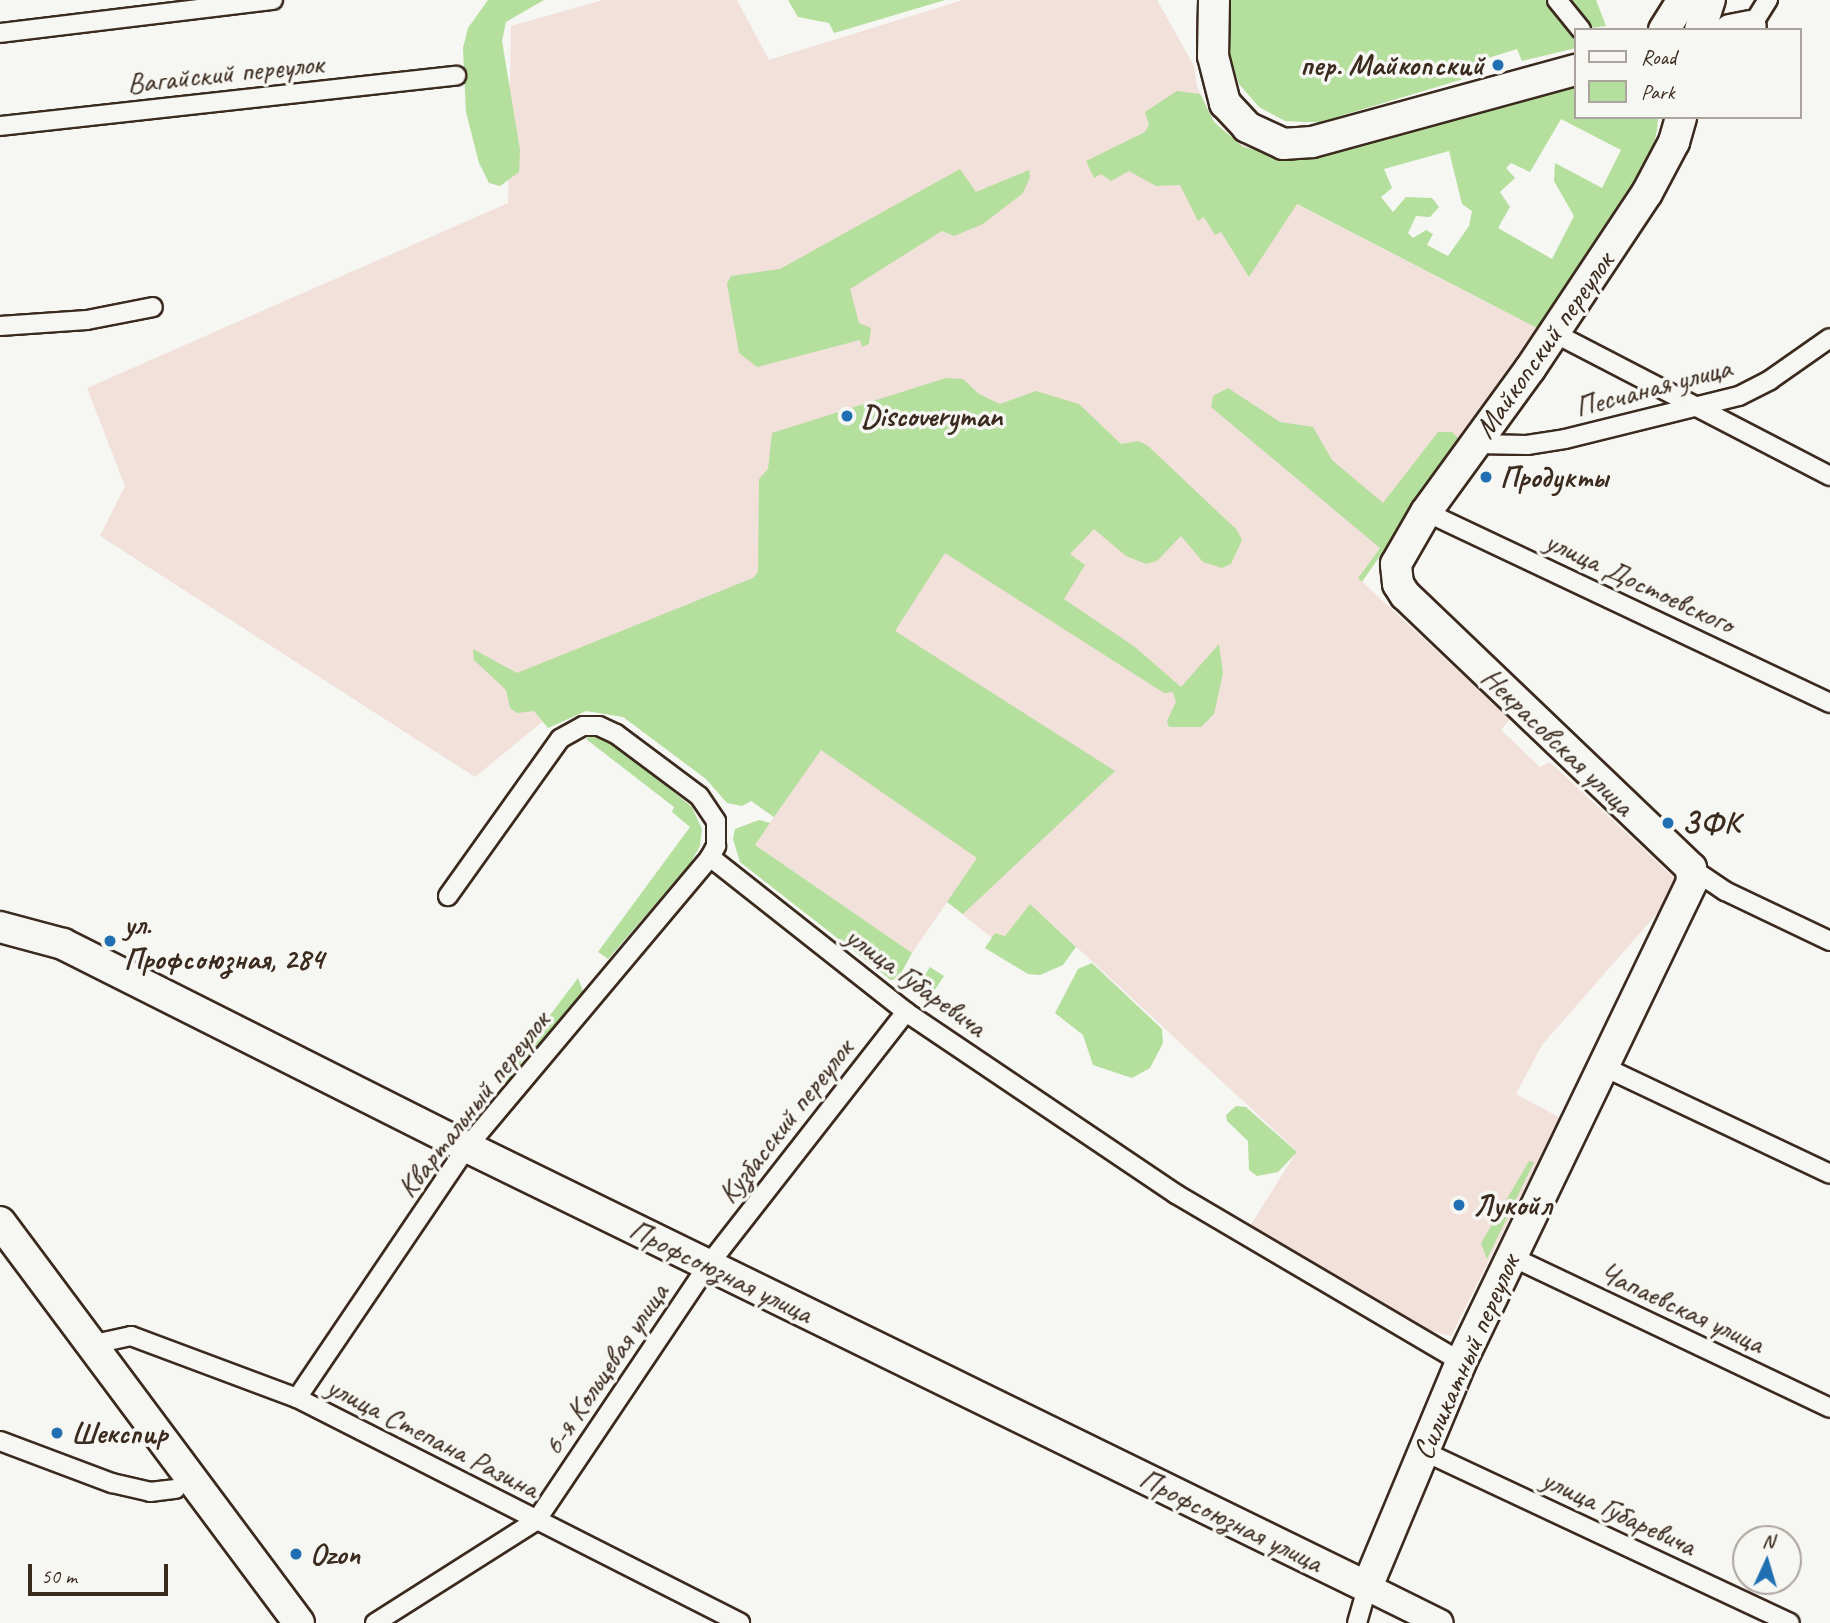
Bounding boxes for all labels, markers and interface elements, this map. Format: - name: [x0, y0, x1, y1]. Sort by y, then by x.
- legend: [1574, 28, 1802, 119]
- text: Road: [1641, 44, 1676, 70]
- street label: Вагайский переулок: [125, 45, 325, 101]
- place label: пер. Майкопский: [1300, 47, 1484, 83]
- marker: пер. Майкопский: [1490, 57, 1506, 73]
- text: Park: [1641, 79, 1674, 105]
- street label: Майкопский переулок: [1466, 245, 1622, 445]
- street label: Песчаная улица: [1570, 349, 1736, 425]
- place label: Discoveryman: [861, 398, 1002, 434]
- marker: Discoveryman: [839, 408, 855, 424]
- place label: Продукты: [1500, 459, 1608, 495]
- marker: Продукты: [1478, 469, 1494, 485]
- street label: улица Достоевского: [1539, 522, 1741, 642]
- street label: Некрасовская улица: [1473, 658, 1643, 824]
- place label: ЗФК: [1682, 805, 1740, 841]
- marker: ЗФК: [1660, 815, 1676, 831]
- place label: ул. Профсоюзная, 284: [124, 906, 324, 976]
- street label: улица Губаревича: [838, 917, 994, 1045]
- marker: ул. Профсоюзная, 284: [102, 933, 118, 949]
- street label: Квартальный переулок: [389, 1003, 557, 1205]
- street label: Кузбасский переулок: [710, 1032, 860, 1210]
- place label: Лукойл: [1473, 1187, 1551, 1223]
- marker: Лукойл: [1451, 1197, 1467, 1213]
- street label: Профсоюзная улица: [623, 1211, 819, 1331]
- street label: Силикатный переулок: [1405, 1249, 1527, 1465]
- street label: Чапаевская улица: [1593, 1253, 1771, 1361]
- street label: 6-я Кольцевая улица: [533, 1275, 677, 1463]
- street label: улица Степана Разина: [321, 1368, 545, 1506]
- place label: Шекспир: [71, 1415, 167, 1451]
- marker: Шекспир: [49, 1425, 65, 1441]
- street label: Профсоюзная улица: [1133, 1460, 1329, 1580]
- street label: улица Губаревича: [1536, 1460, 1702, 1564]
- north arrow: [1732, 1525, 1802, 1595]
- text: N: [1762, 1529, 1775, 1553]
- place label: Ozon: [310, 1536, 360, 1572]
- marker: Ozon: [288, 1546, 304, 1562]
- scale bar: [32, 1550, 172, 1594]
- text: 50 m: [41, 1563, 77, 1589]

